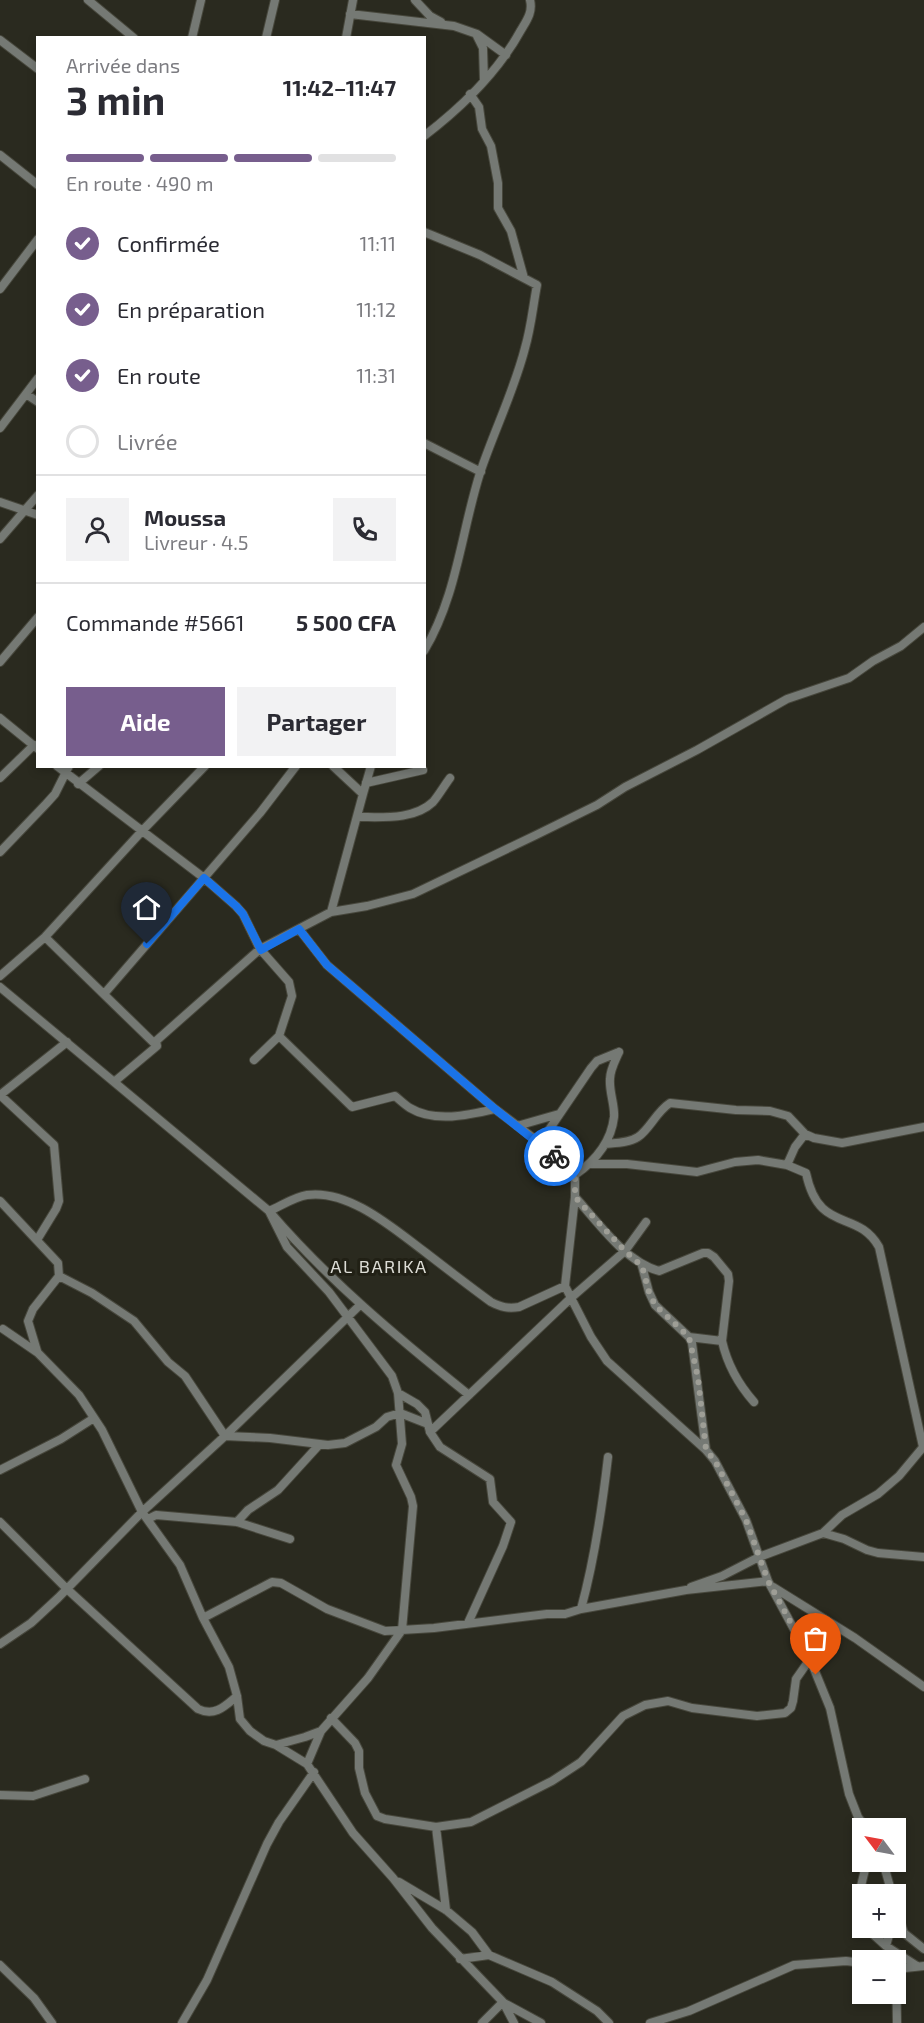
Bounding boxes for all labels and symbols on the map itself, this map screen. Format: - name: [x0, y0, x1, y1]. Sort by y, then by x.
- pin: [121, 882, 172, 944]
- courier: [524, 1126, 584, 1186]
- district label: AL BARIKA: [330, 1255, 428, 1277]
- pin: [790, 1613, 841, 1675]
- north arrow: [852, 1818, 906, 1872]

